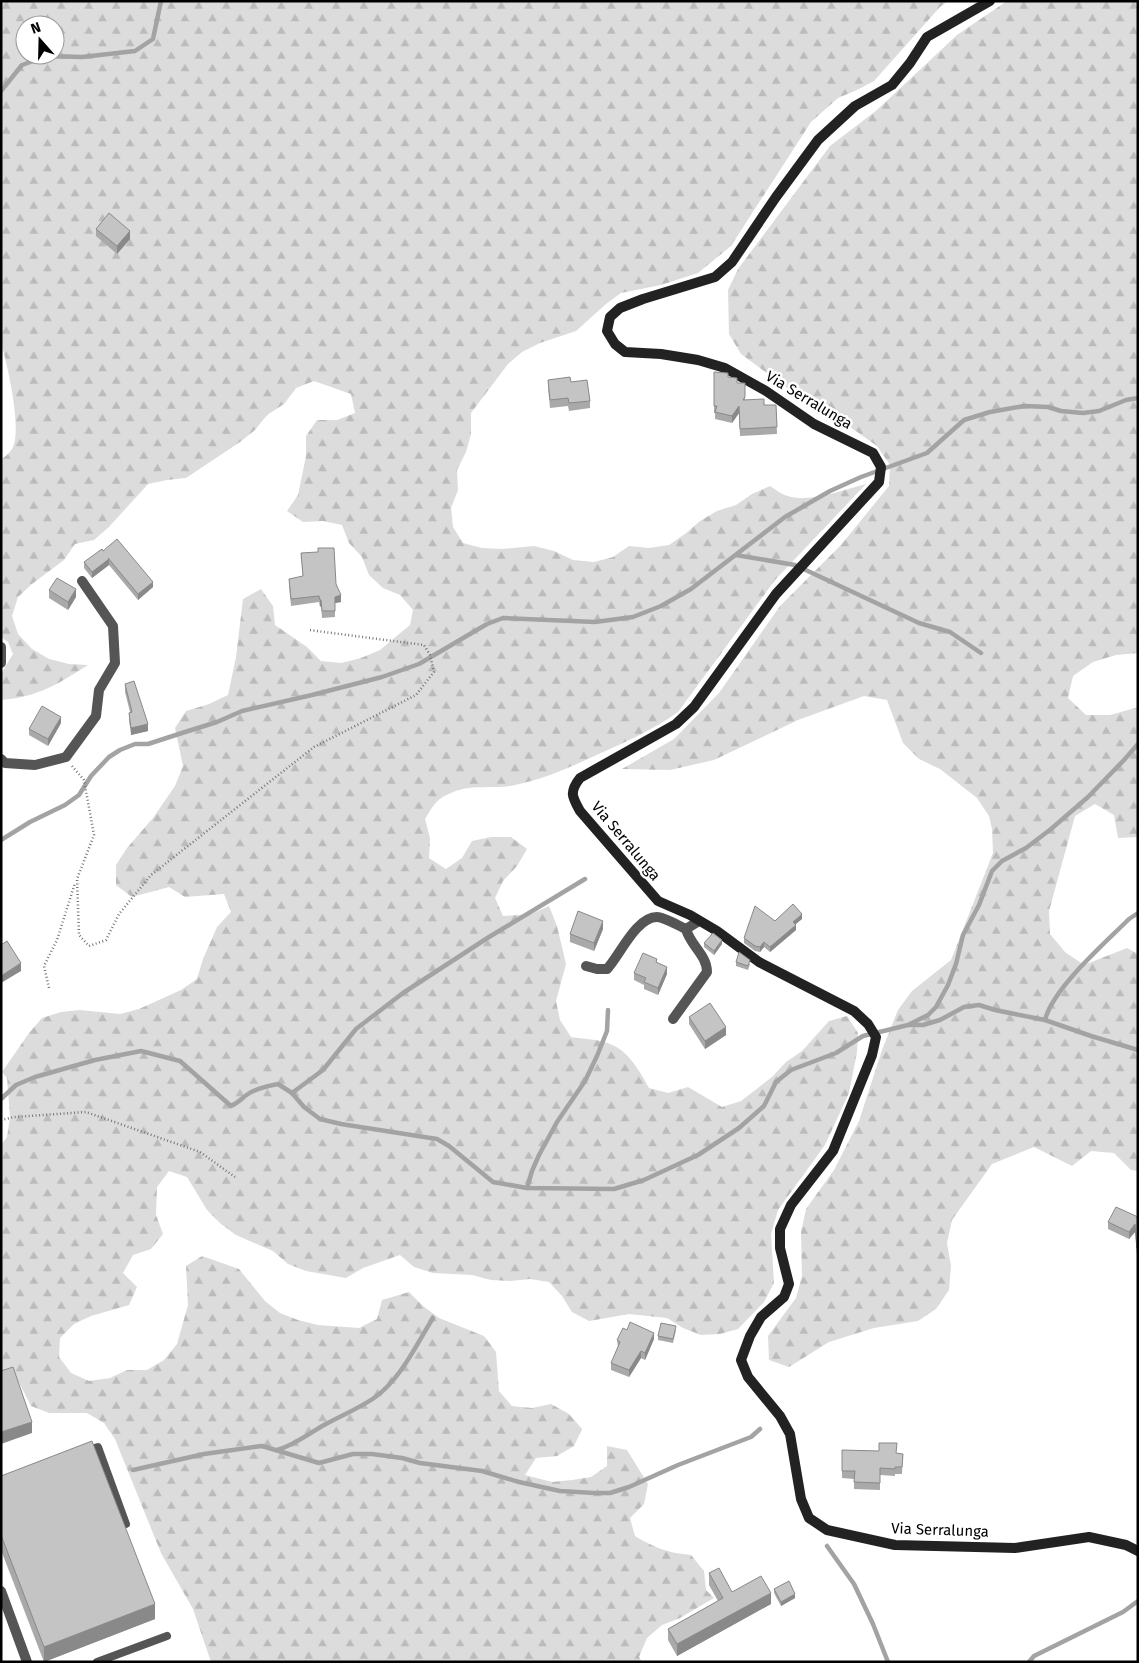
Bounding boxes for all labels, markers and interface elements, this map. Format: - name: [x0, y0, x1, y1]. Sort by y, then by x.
- north arrow: [15, 15, 65, 65]
- text: N: [28, 19, 43, 38]
- street label: Via Serralunga: [762, 367, 856, 433]
- street label: Via Serralunga: [588, 798, 664, 884]
- street label: Via Serralunga: [891, 1519, 989, 1541]

